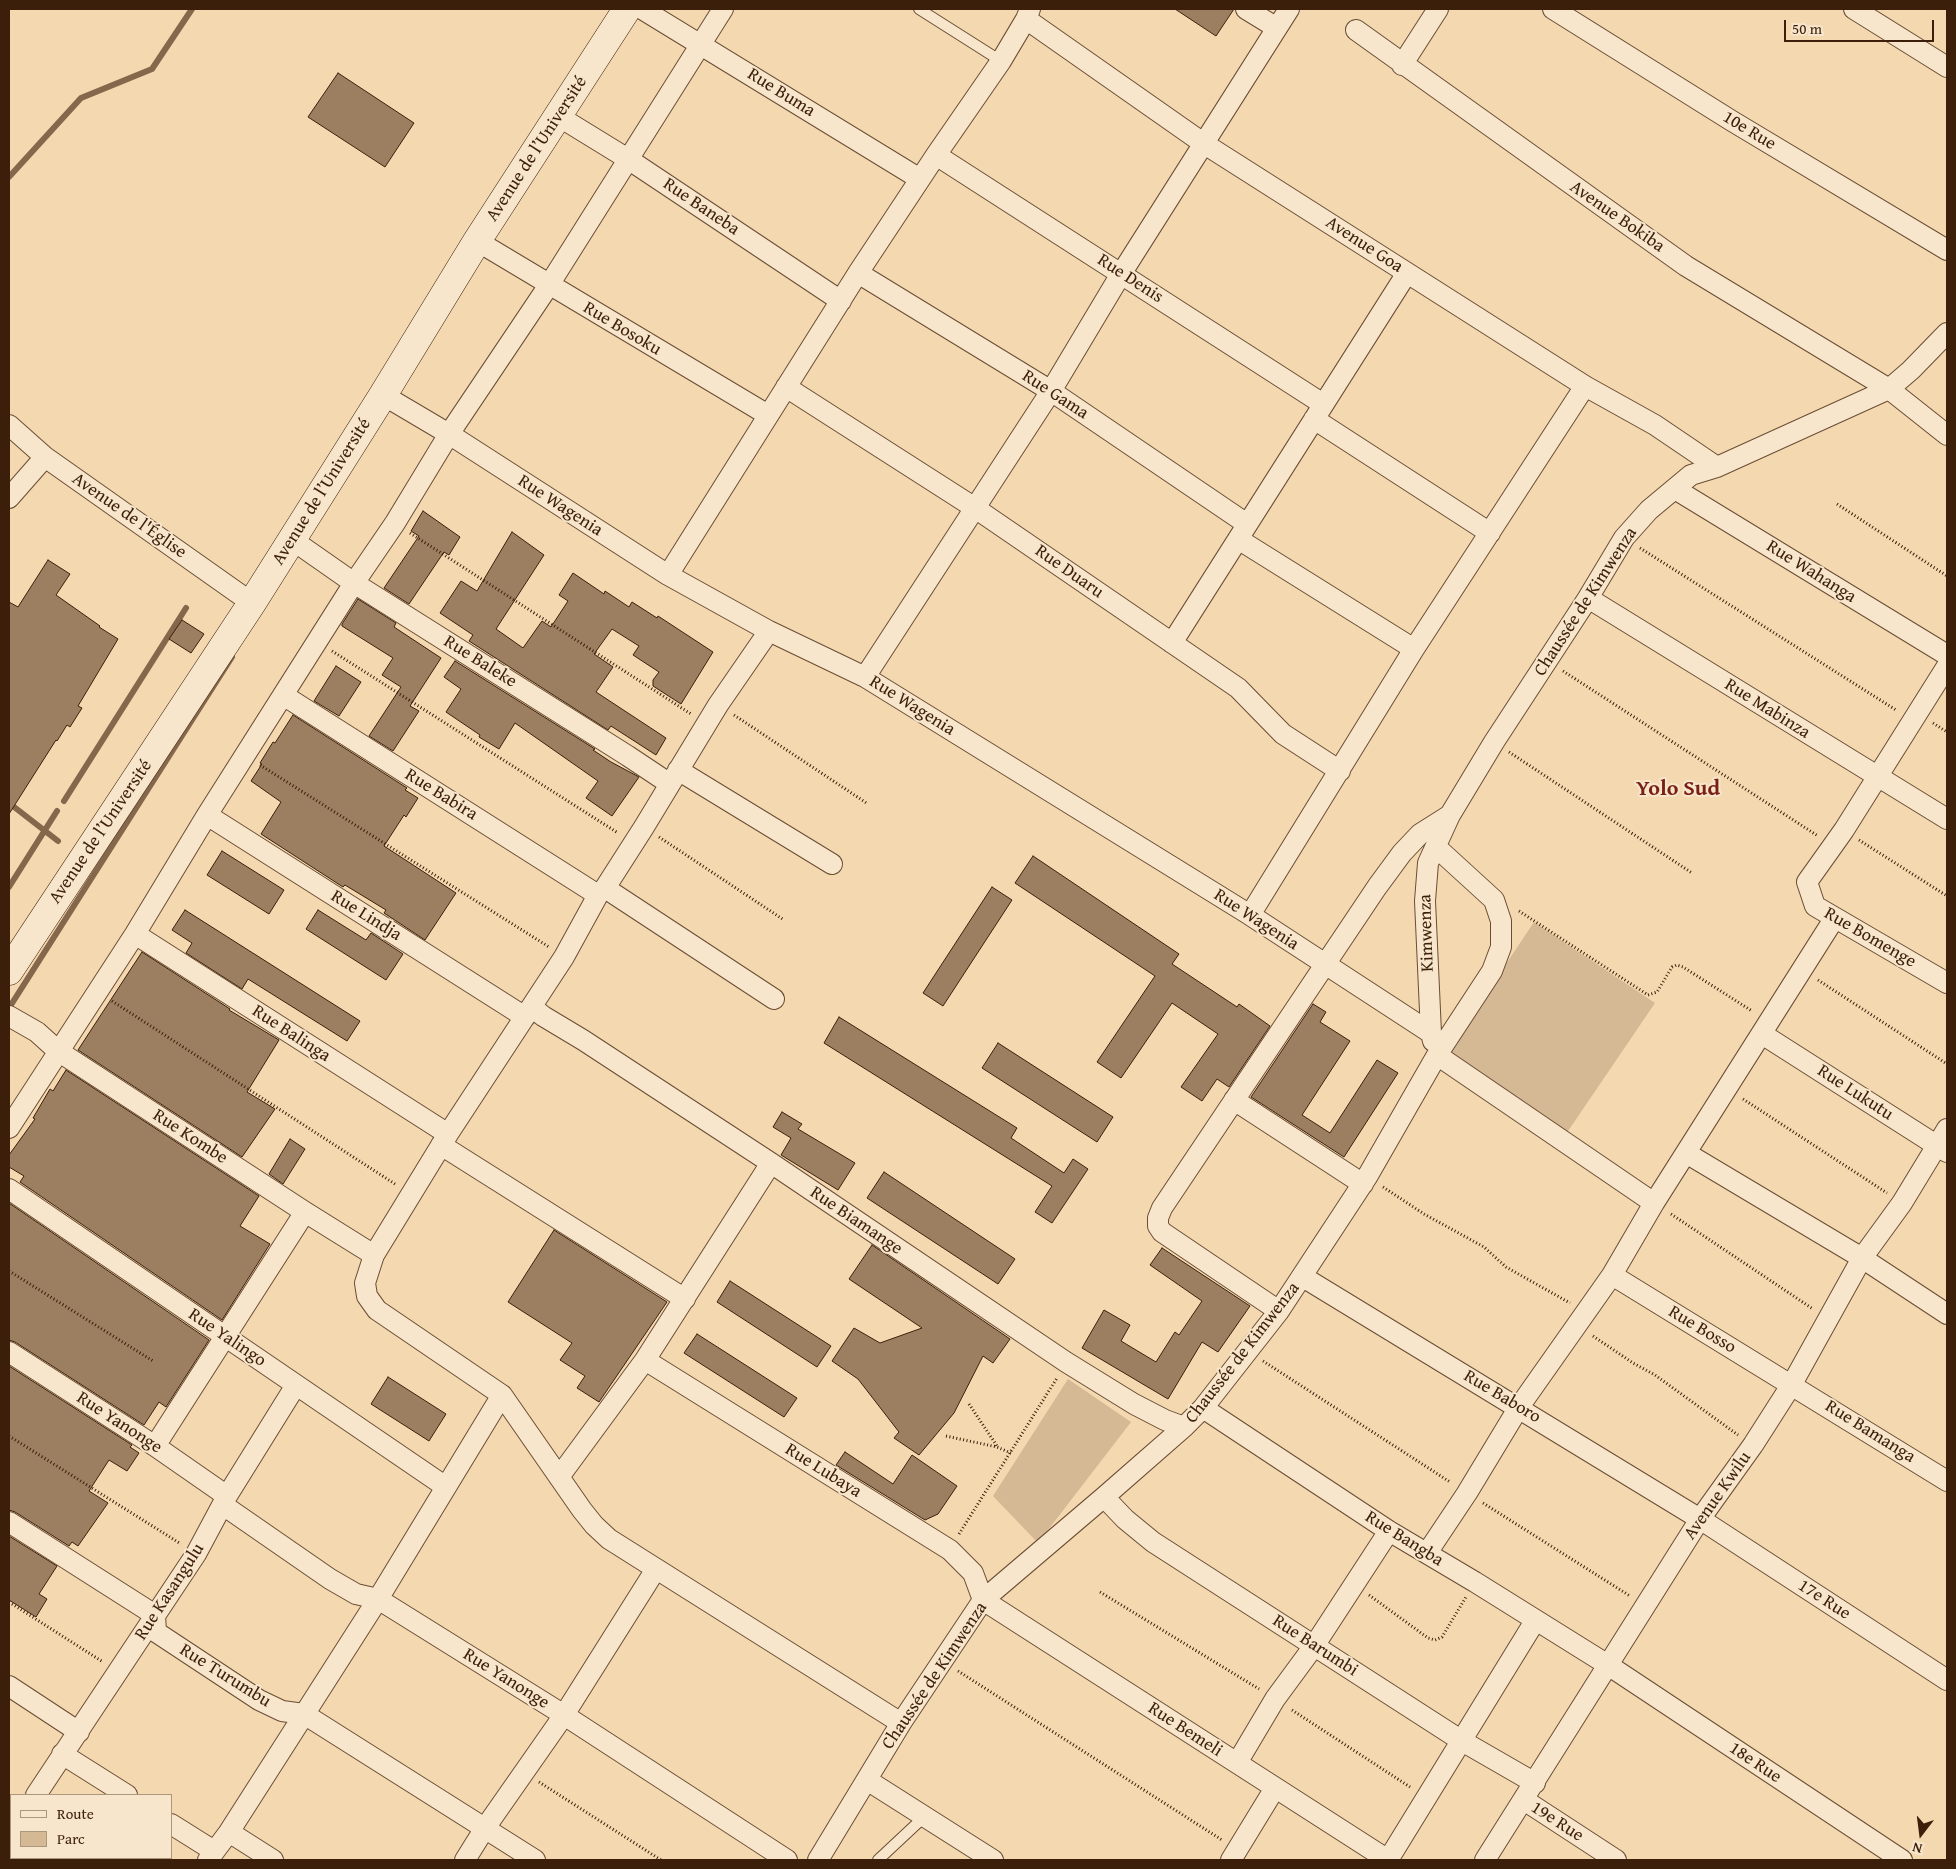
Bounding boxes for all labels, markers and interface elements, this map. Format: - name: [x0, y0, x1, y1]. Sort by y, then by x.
- scale bar: [1786, 10, 1936, 42]
- text: 50 m: [1792, 18, 1822, 39]
- street label: Rue Buma: [743, 64, 819, 122]
- street label: Avenue de l’Université: [482, 72, 592, 226]
- street label: 10e Rue: [1718, 107, 1780, 155]
- street label: Rue Baneba: [659, 174, 743, 240]
- street label: Avenue Bokiba: [1565, 176, 1669, 258]
- street label: Avenue Goa: [1321, 212, 1407, 278]
- street label: Rue Denis: [1093, 250, 1167, 308]
- street label: Rue Bosoku: [579, 297, 665, 361]
- street label: Rue Gama: [1018, 366, 1092, 424]
- street label: Avenue de l’Université: [268, 415, 376, 569]
- street label: Avenue de l'Église: [68, 469, 190, 563]
- street label: Rue Wagenia: [514, 471, 606, 541]
- street label: Chaussée de Kimwenza: [1530, 524, 1642, 680]
- street label: Rue Wahanga: [1762, 536, 1860, 608]
- street label: Rue Duaru: [1031, 541, 1107, 603]
- street label: Rue Baleke: [440, 631, 520, 693]
- street label: Rue Wagenia: [865, 671, 959, 741]
- street label: Rue Mabinza: [1720, 674, 1814, 744]
- street label: Avenue de l’Université: [45, 756, 157, 908]
- street label: Rue Babira: [401, 764, 481, 826]
- district label: Yolo Sud: [1636, 776, 1720, 802]
- street label: Rue Wagenia: [1210, 885, 1302, 955]
- street label: Rue Lindja: [327, 886, 405, 946]
- street label: Kimwenza: [1415, 894, 1439, 972]
- street label: Rue Bomenge: [1820, 903, 1920, 973]
- street label: Rue Balinga: [248, 1001, 334, 1067]
- street label: Rue Lukutu: [1813, 1061, 1897, 1125]
- street label: Rue Kombe: [149, 1105, 231, 1169]
- street label: Rue Biamange: [806, 1182, 906, 1260]
- street label: Chaussée de Kimwenza: [1181, 1278, 1305, 1428]
- street label: Rue Bosso: [1664, 1301, 1740, 1359]
- street label: Rue Yalingo: [184, 1304, 270, 1372]
- street label: Rue Baboro: [1460, 1366, 1544, 1428]
- street label: Rue Yanonge: [72, 1387, 166, 1459]
- street label: Rue Bamanga: [1821, 1396, 1919, 1468]
- street label: Rue Lubaya: [781, 1439, 865, 1503]
- street label: Avenue Kwilu: [1680, 1448, 1756, 1544]
- street label: Rue Bangba: [1361, 1506, 1447, 1572]
- street label: Rue Kasangulu: [131, 1540, 209, 1644]
- street label: 17e Rue: [1794, 1575, 1854, 1625]
- street label: Chaussée de Kimwenza: [878, 1598, 992, 1754]
- street label: Rue Barumbi: [1268, 1610, 1362, 1682]
- street label: Rue Turumbu: [175, 1639, 275, 1713]
- street label: Rue Yanonge: [459, 1644, 553, 1714]
- street label: Rue Bemeli: [1144, 1698, 1226, 1762]
- street label: 18e Rue: [1725, 1738, 1785, 1788]
- legend: [10, 1794, 172, 1859]
- street label: 19e Rue: [1527, 1797, 1587, 1847]
- text: Route: [57, 1803, 94, 1824]
- north arrow: [1896, 1809, 1946, 1859]
- text: Parc: [57, 1828, 85, 1849]
- text: N: [1910, 1838, 1924, 1859]

